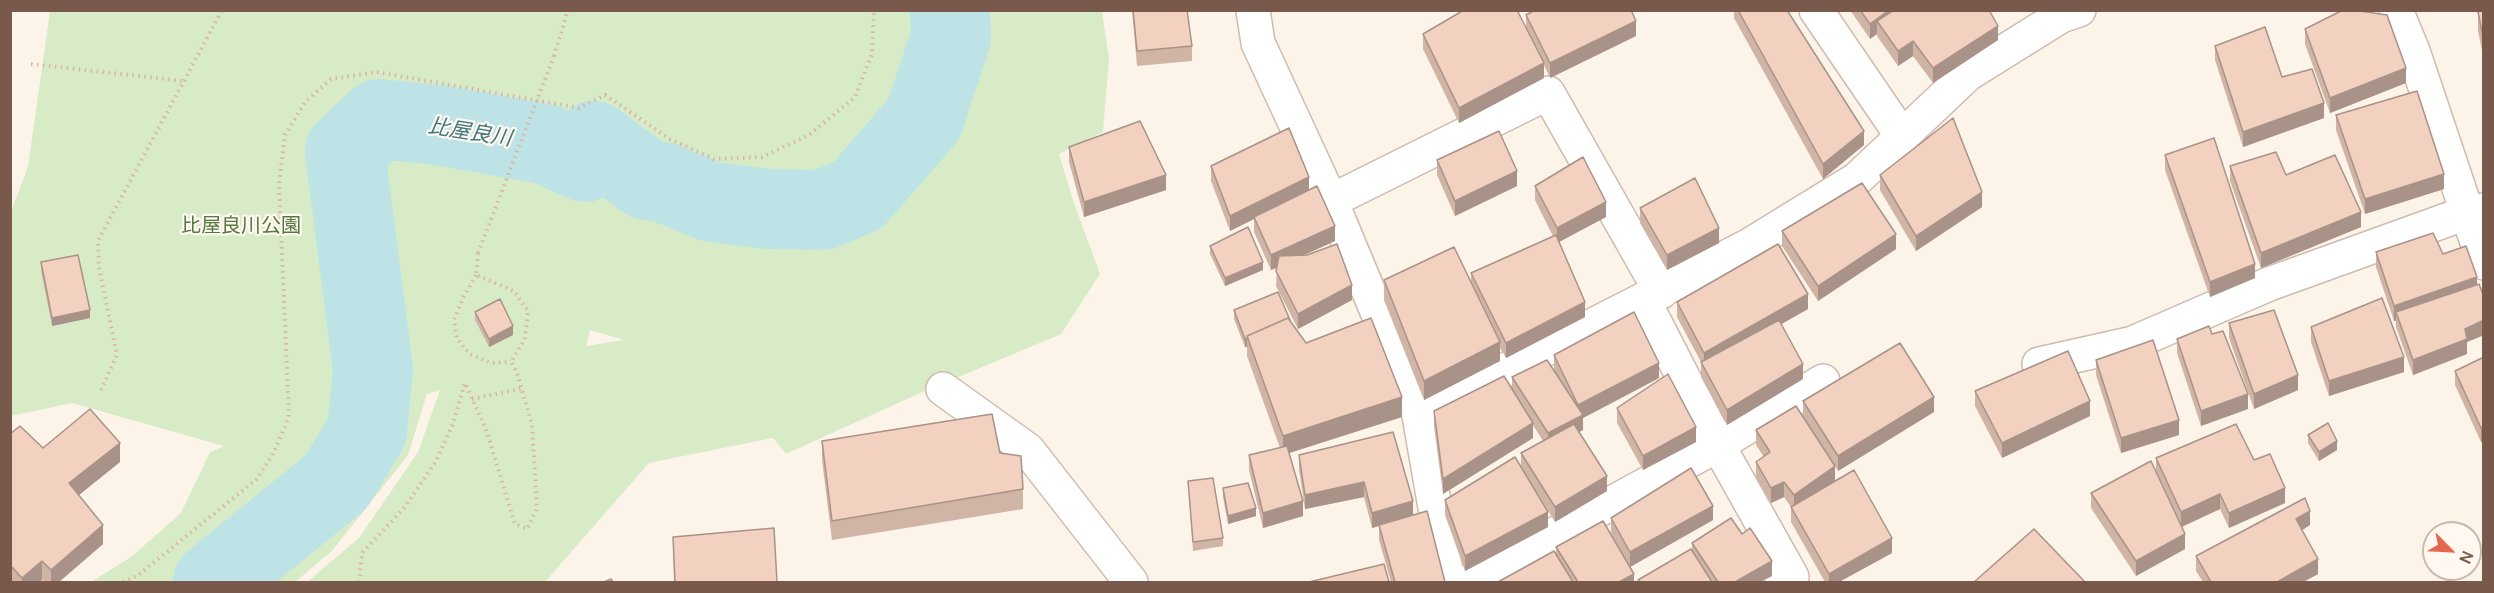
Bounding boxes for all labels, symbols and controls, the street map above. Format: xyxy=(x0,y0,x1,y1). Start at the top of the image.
water label: 比屋良川 xyxy=(427,114,513,152)
park label: 比屋良川公園 xyxy=(181,214,301,238)
north arrow xyxy=(2422,521,2482,581)
text: N xyxy=(2454,548,2479,567)

